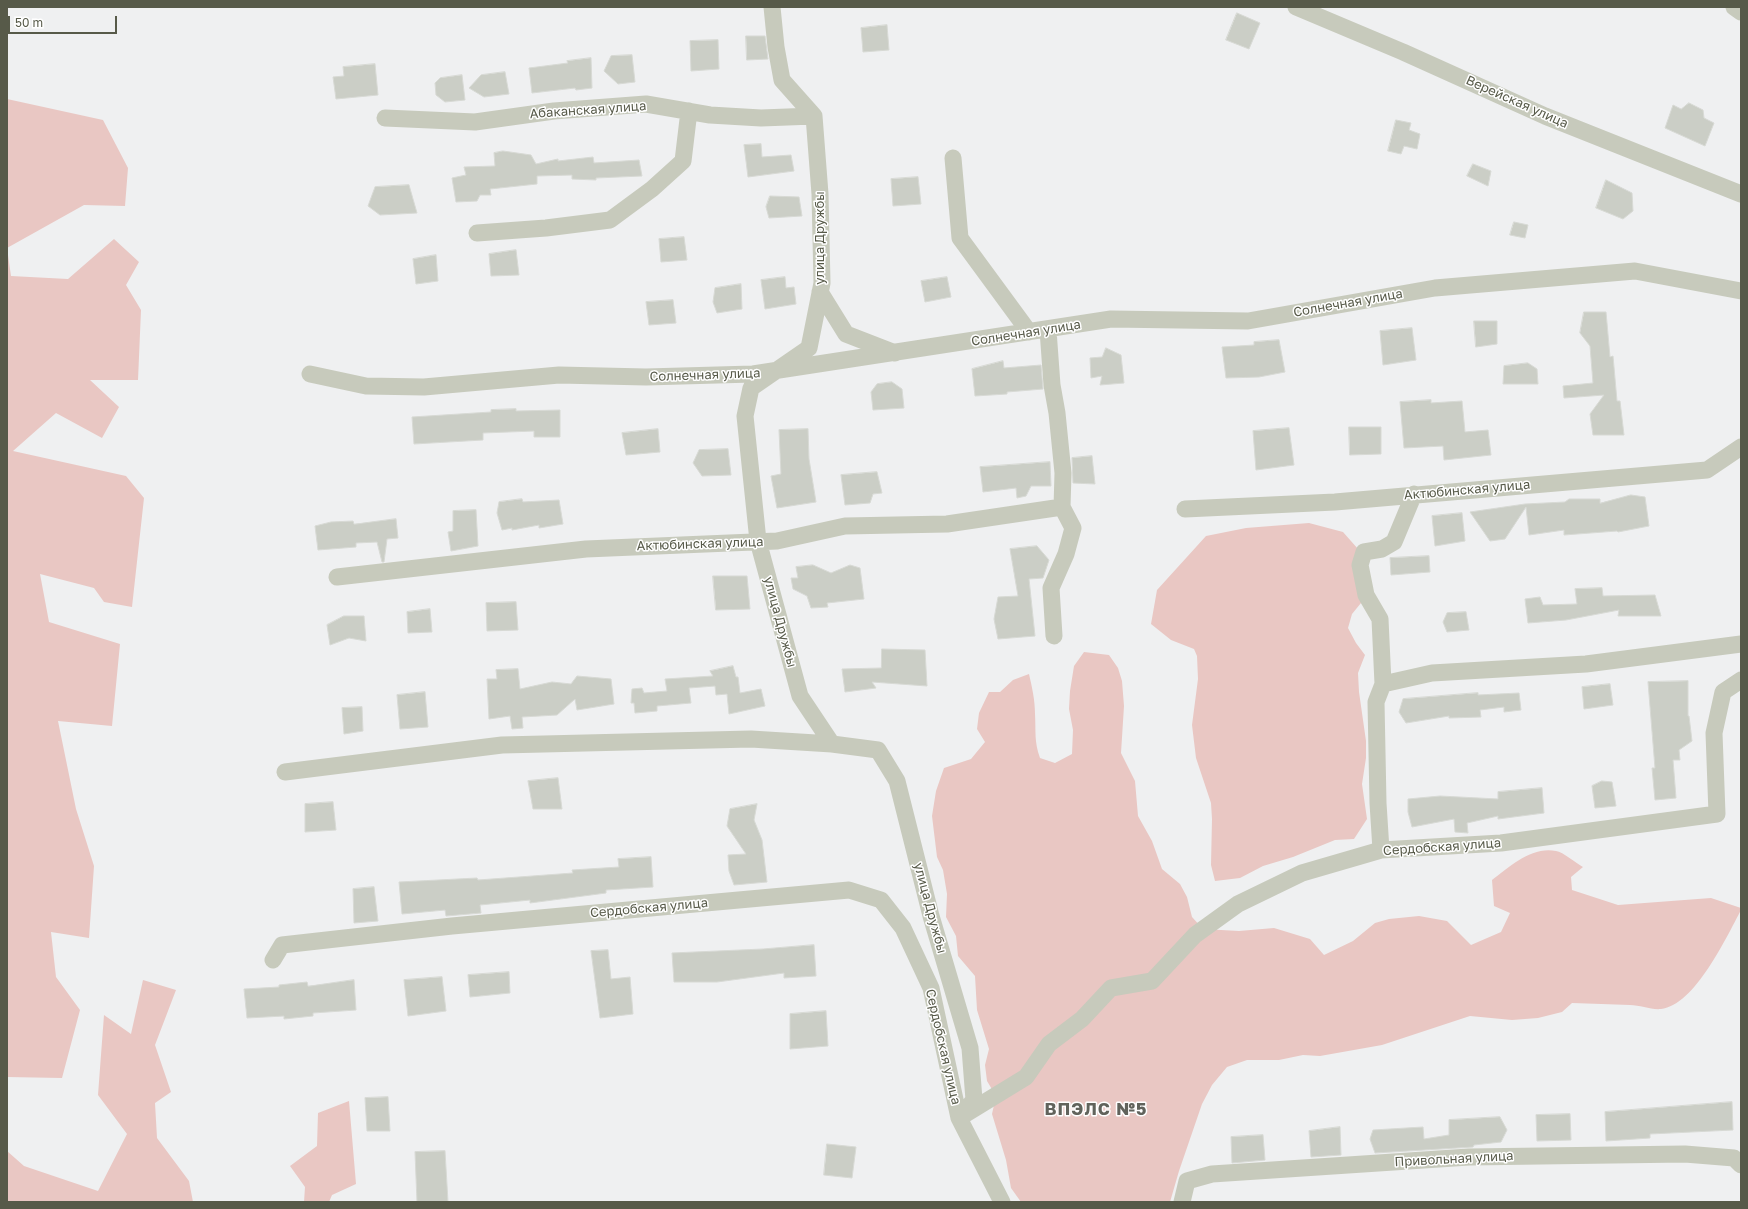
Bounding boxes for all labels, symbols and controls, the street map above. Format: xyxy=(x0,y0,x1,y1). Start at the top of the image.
scale bar xyxy=(10,8,119,34)
text: 50 m xyxy=(15,15,43,30)
street label: Верейская улица xyxy=(1463,72,1571,132)
street label: Абаканская улица xyxy=(529,98,647,122)
street label: улица Дружбы xyxy=(812,191,828,285)
street label: Солнечная улица xyxy=(1292,286,1404,320)
street label: Солнечная улица xyxy=(970,317,1082,349)
street label: Солнечная улица xyxy=(649,365,761,385)
street label: Актюбинская улица xyxy=(1403,477,1531,503)
street label: Актюбинская улица xyxy=(636,534,764,554)
street label: улица Дружбы xyxy=(760,575,800,669)
street label: Сердобская улица xyxy=(1383,835,1501,859)
street label: улица Дружбы xyxy=(910,861,950,955)
street label: Сердобская улица xyxy=(589,895,709,921)
street label: Сердобская улица xyxy=(922,988,964,1106)
district label: ВПЭЛС №5 xyxy=(1045,1100,1147,1120)
street label: Привольная улица xyxy=(1394,1148,1514,1170)

